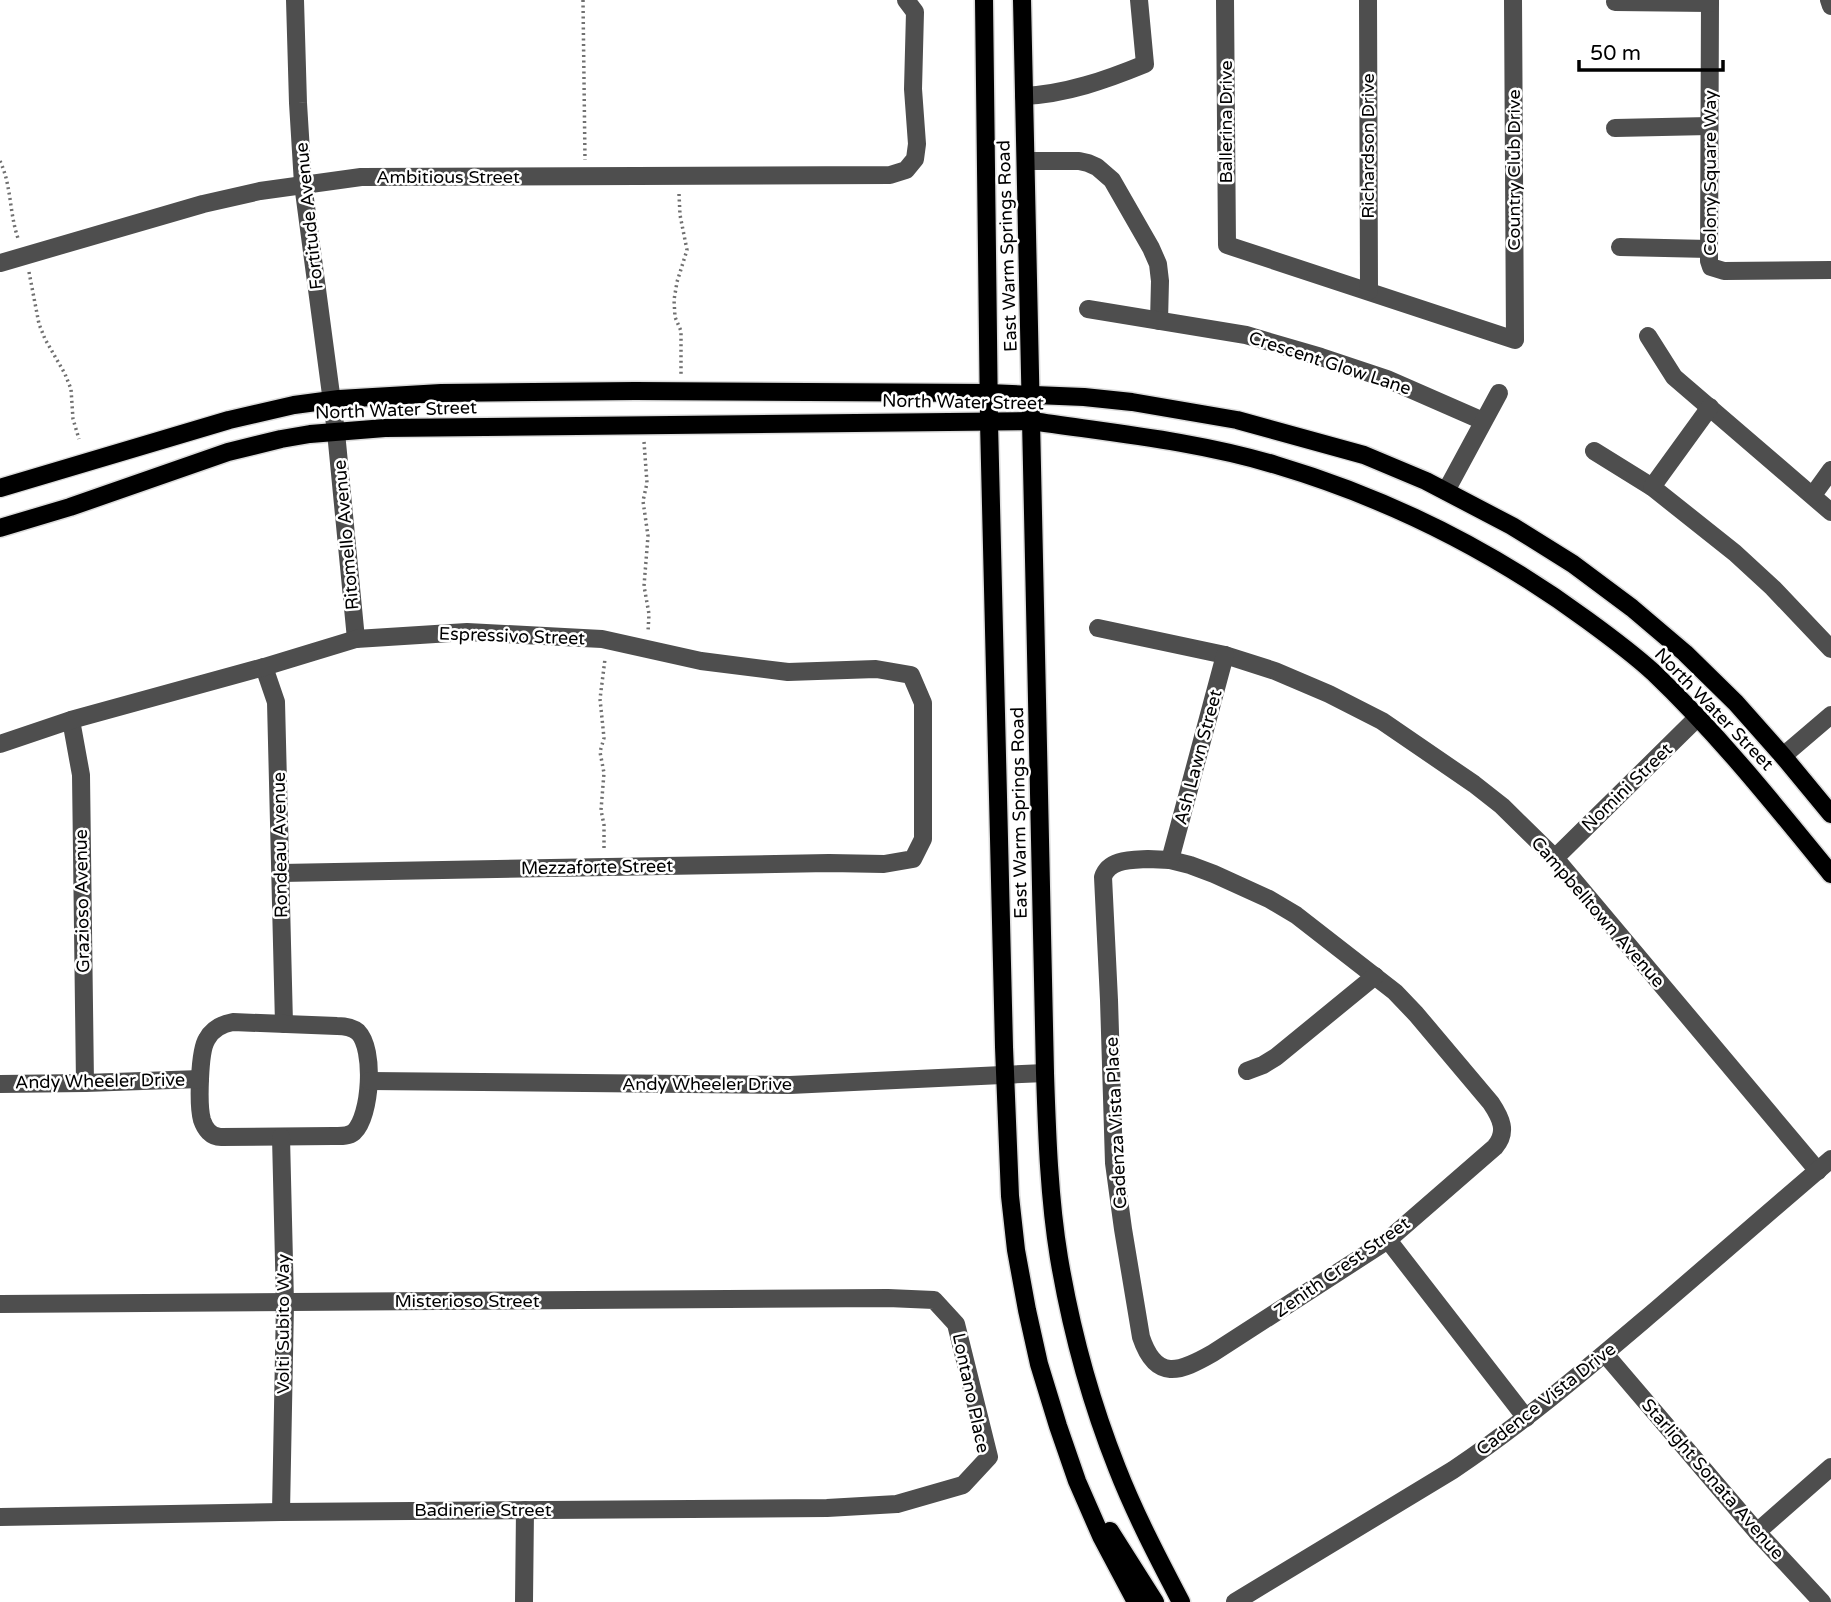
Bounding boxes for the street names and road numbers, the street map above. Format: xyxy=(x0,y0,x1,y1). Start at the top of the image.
street label: Ballerina Drive xyxy=(1215,60,1237,184)
street label: Richardson Drive xyxy=(1357,73,1379,219)
street label: Country Club Drive xyxy=(1503,89,1525,251)
street label: Colony Square Way xyxy=(1699,90,1721,256)
street label: East Warm Springs Road xyxy=(992,140,1022,352)
street label: Fortitude Avenue xyxy=(290,141,328,291)
street label: Ambitious Street xyxy=(376,166,520,188)
street label: Crescent Glow Lane xyxy=(1246,326,1414,400)
street label: North Water Street xyxy=(882,390,1044,414)
street label: North Water Street xyxy=(315,396,477,424)
street label: Ritomello Avenue xyxy=(328,459,364,611)
street label: Espressivo Street xyxy=(438,622,586,650)
street label: North Water Street xyxy=(1650,643,1778,775)
street label: Ash Lawn Street xyxy=(1169,687,1227,827)
street label: East Warm Springs Road xyxy=(1006,707,1032,919)
street label: Nomini Street xyxy=(1577,738,1677,836)
street label: Rondeau Avenue xyxy=(268,772,292,918)
street label: Grazioso Avenue xyxy=(70,829,94,973)
street label: Campbelltown Avenue xyxy=(1526,832,1670,992)
street label: Mezzaforte Street xyxy=(521,855,673,879)
street label: Cadenza Vista Place xyxy=(1101,1036,1131,1210)
street label: Andy Wheeler Drive xyxy=(15,1069,185,1093)
street label: Andy Wheeler Drive xyxy=(622,1073,792,1095)
street label: Zenith Crest Street xyxy=(1270,1212,1414,1322)
street label: Volti Subito Way xyxy=(272,1254,294,1394)
street label: Misterioso Street xyxy=(394,1290,540,1312)
street label: Lontano Place xyxy=(948,1331,994,1455)
street label: Cadence Vista Drive xyxy=(1472,1338,1620,1460)
street label: Starlight Sonata Avenue xyxy=(1637,1394,1789,1564)
street label: Badinerie Street xyxy=(414,1499,552,1521)

